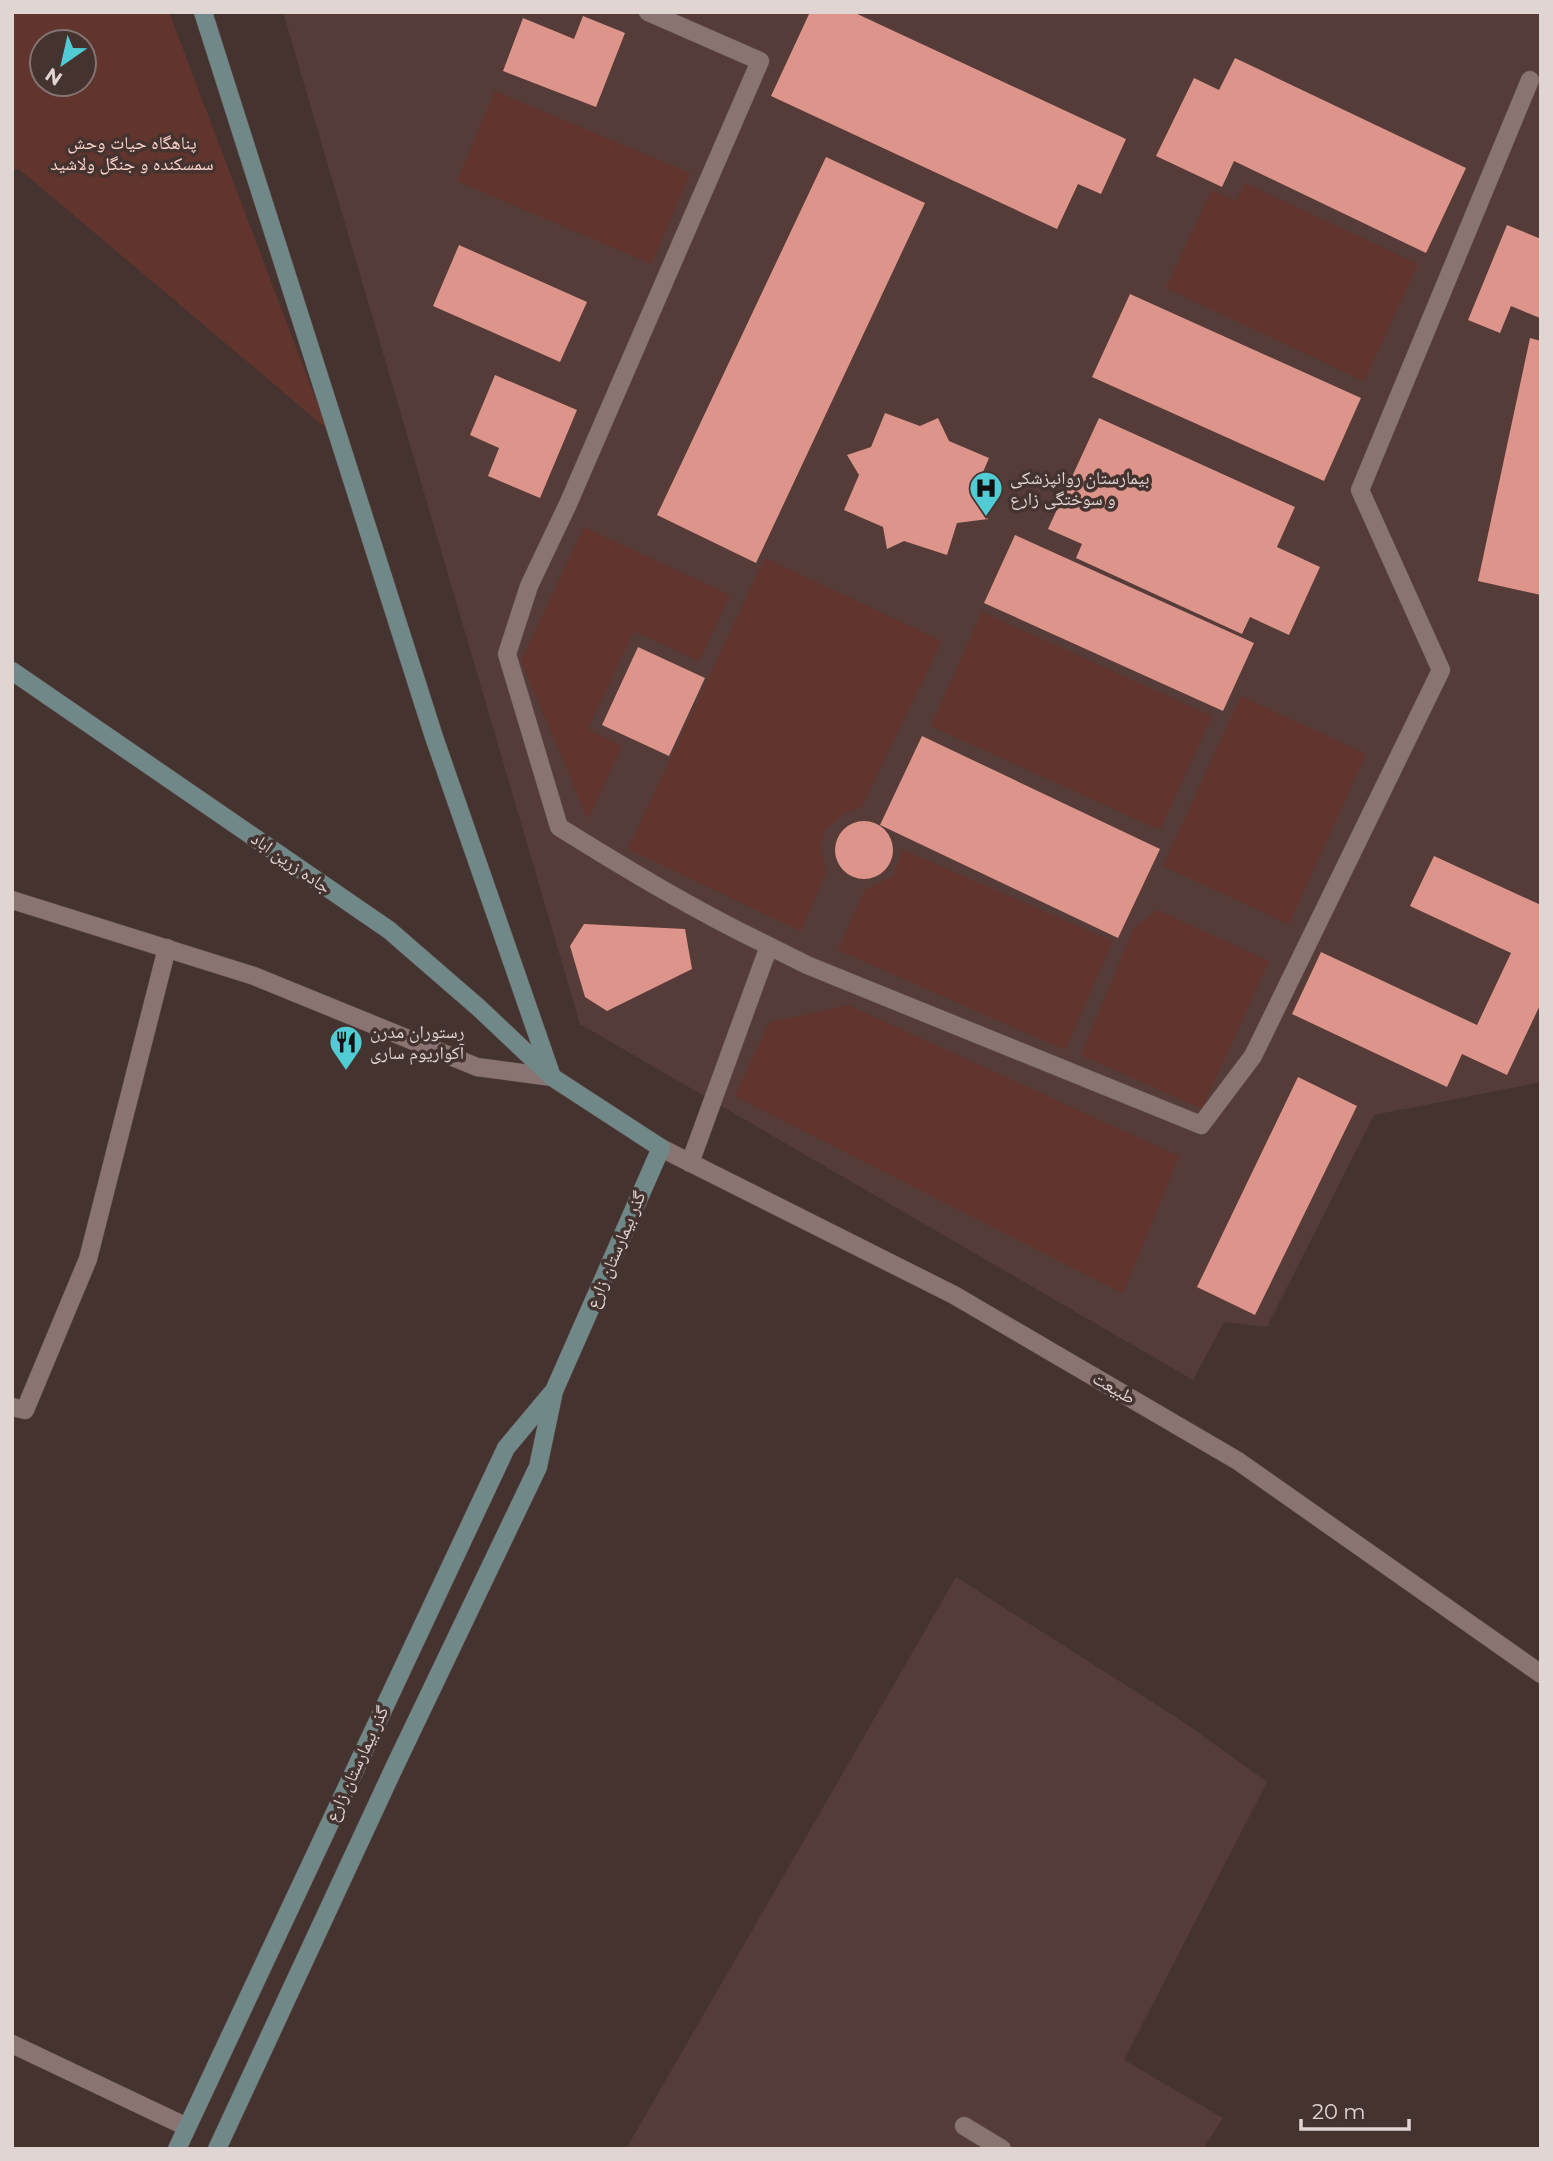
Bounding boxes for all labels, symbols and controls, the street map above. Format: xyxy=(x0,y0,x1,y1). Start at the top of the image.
north arrow xyxy=(28,28,98,98)
text: N xyxy=(41,63,67,91)
park label: پناهگاه حیات وحش سمسکنده و جنگل ولاشید xyxy=(50,132,214,175)
place label: بیمارستان روانپزشکی و سوختگی زارع xyxy=(1010,467,1149,510)
hospital icon: بیمارستان روانپزشکی و سوختگی زارع xyxy=(967,469,1005,518)
street label: جاده زرین اباد xyxy=(247,828,335,898)
place label: رستوران مدرن آکواریوم ساری xyxy=(370,1021,464,1065)
restaurant icon: رستوران مدرن آکواریوم ساری xyxy=(327,1023,365,1072)
street label: گذر بیمارستان زارع xyxy=(581,1188,651,1312)
street label: طبیعت xyxy=(1089,1367,1139,1409)
street label: گذر بیمارستان زارع xyxy=(321,1702,394,1825)
scale bar xyxy=(1301,2088,1410,2132)
text: 20 m xyxy=(1312,2099,1366,2124)

